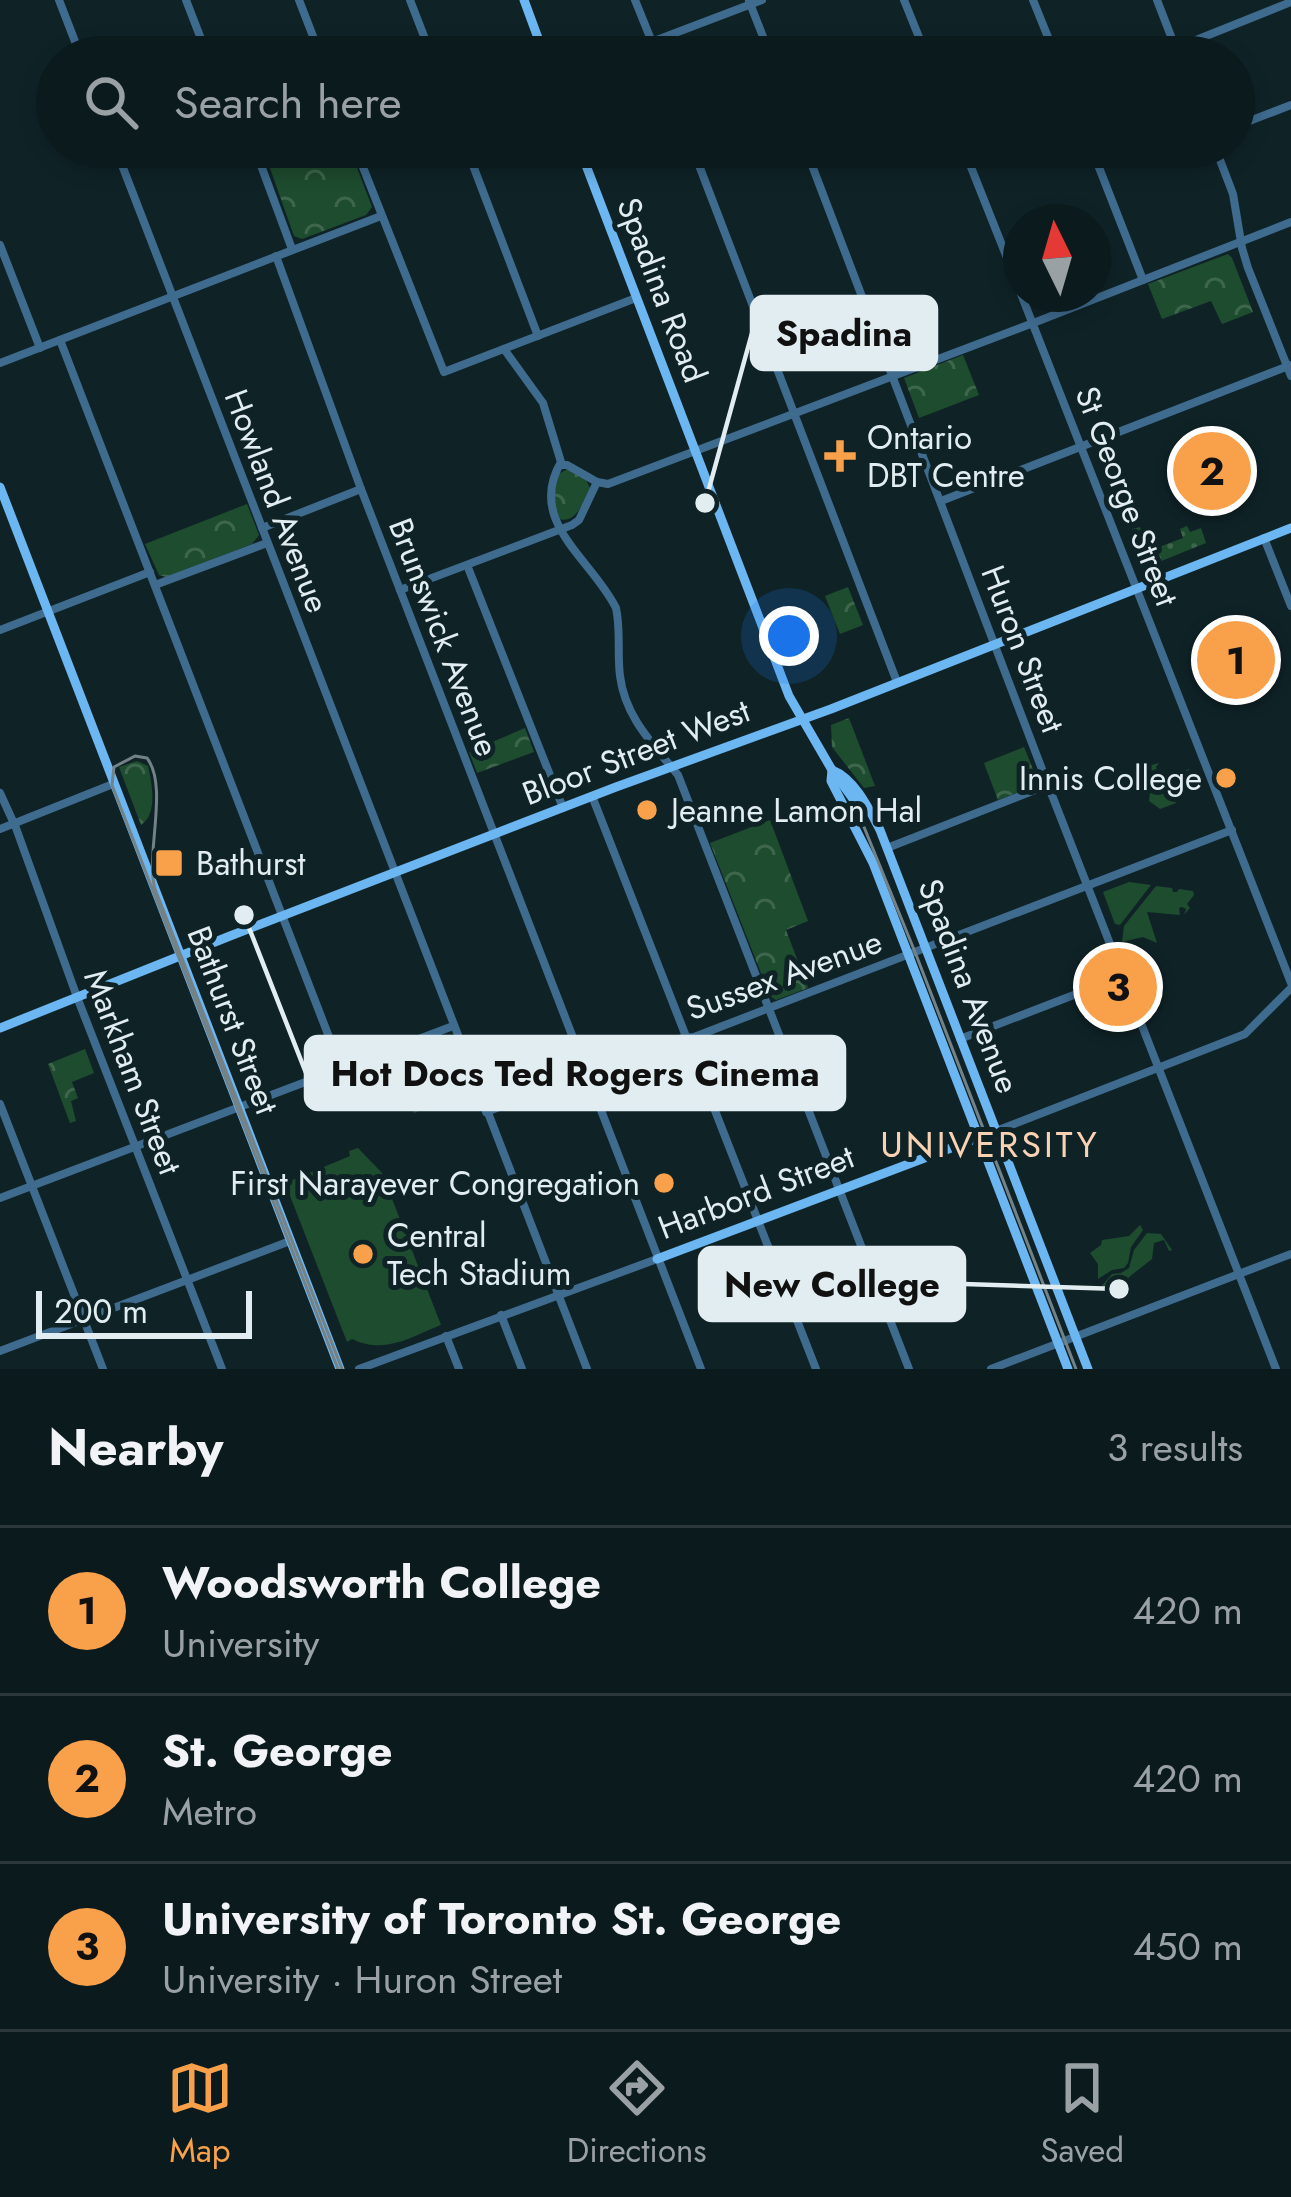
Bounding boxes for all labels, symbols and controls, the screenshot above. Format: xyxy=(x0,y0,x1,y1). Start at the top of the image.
search box xyxy=(36,36,1255,168)
icon: search xyxy=(78,69,144,135)
text: Search here xyxy=(174,70,402,135)
street label: Spadina Road xyxy=(605,191,719,389)
north arrow xyxy=(1003,204,1111,312)
callout: Spadina xyxy=(752,297,936,369)
text: Spadina xyxy=(776,307,912,359)
street label: St George Street xyxy=(1064,379,1190,613)
street label: Howland Avenue xyxy=(213,382,341,620)
place label: Ontario DBT Centre xyxy=(867,414,1025,499)
pin: 2 xyxy=(1173,426,1251,516)
marker: Ontario DBT Centre xyxy=(824,440,856,472)
street label: Brunswick Avenue xyxy=(377,511,511,763)
street label: Huron Street xyxy=(970,559,1076,740)
your location xyxy=(759,606,819,666)
pin: 1 xyxy=(1197,615,1275,705)
street label: Bloor Street West xyxy=(515,687,757,817)
place label: Innis College xyxy=(1019,755,1202,802)
marker: Innis College xyxy=(1213,765,1239,791)
place label: Jeanne Lamon Hal xyxy=(667,787,922,834)
marker: Jeanne Lamon Hal xyxy=(634,797,660,823)
place label: Bathurst xyxy=(196,840,305,887)
marker: Bathurst xyxy=(153,847,185,879)
street label: Spadina Avenue xyxy=(907,872,1031,1100)
street label: Sussex Avenue xyxy=(680,918,888,1032)
street label: Bathurst Street xyxy=(176,919,290,1121)
pin: 3 xyxy=(1079,942,1157,1032)
street label: Markham Street xyxy=(72,963,194,1181)
callout: Hot Docs Ted Rogers Cinema xyxy=(306,1037,844,1109)
text: Hot Docs Ted Rogers Cinema xyxy=(330,1047,820,1099)
district label: UNIVERSITY xyxy=(880,1118,1100,1170)
street label: Harbord Street xyxy=(651,1133,861,1251)
place label: First Narayever Congregation xyxy=(230,1160,640,1207)
marker: First Narayever Congregation xyxy=(651,1170,677,1196)
place label: Central Tech Stadium xyxy=(387,1212,571,1297)
marker: Central Tech Stadium xyxy=(350,1241,376,1267)
callout: New College xyxy=(700,1248,964,1320)
text: New College xyxy=(724,1258,940,1310)
scale bar xyxy=(36,1285,252,1338)
text: 200 m xyxy=(54,1288,148,1335)
text: Nearby xyxy=(48,1410,223,1484)
text: 3 results xyxy=(1107,1419,1243,1476)
text: Woodsworth College xyxy=(162,1550,601,1615)
text: 1 xyxy=(77,1582,97,1639)
text: 420 m xyxy=(1133,1582,1243,1639)
text: University xyxy=(162,1615,319,1672)
text: St. George xyxy=(162,1718,392,1783)
text: 2 xyxy=(74,1750,100,1807)
text: 420 m xyxy=(1133,1750,1243,1807)
text: Metro xyxy=(162,1783,257,1840)
text: University of Toronto St. George xyxy=(162,1886,841,1951)
text: 3 xyxy=(75,1918,99,1975)
text: 450 m xyxy=(1133,1918,1243,1975)
text: University · Huron Street xyxy=(162,1951,562,2008)
tab: Map xyxy=(167,2055,233,2174)
tab: Directions xyxy=(567,2055,707,2174)
tab: Saved xyxy=(1040,2055,1124,2174)

